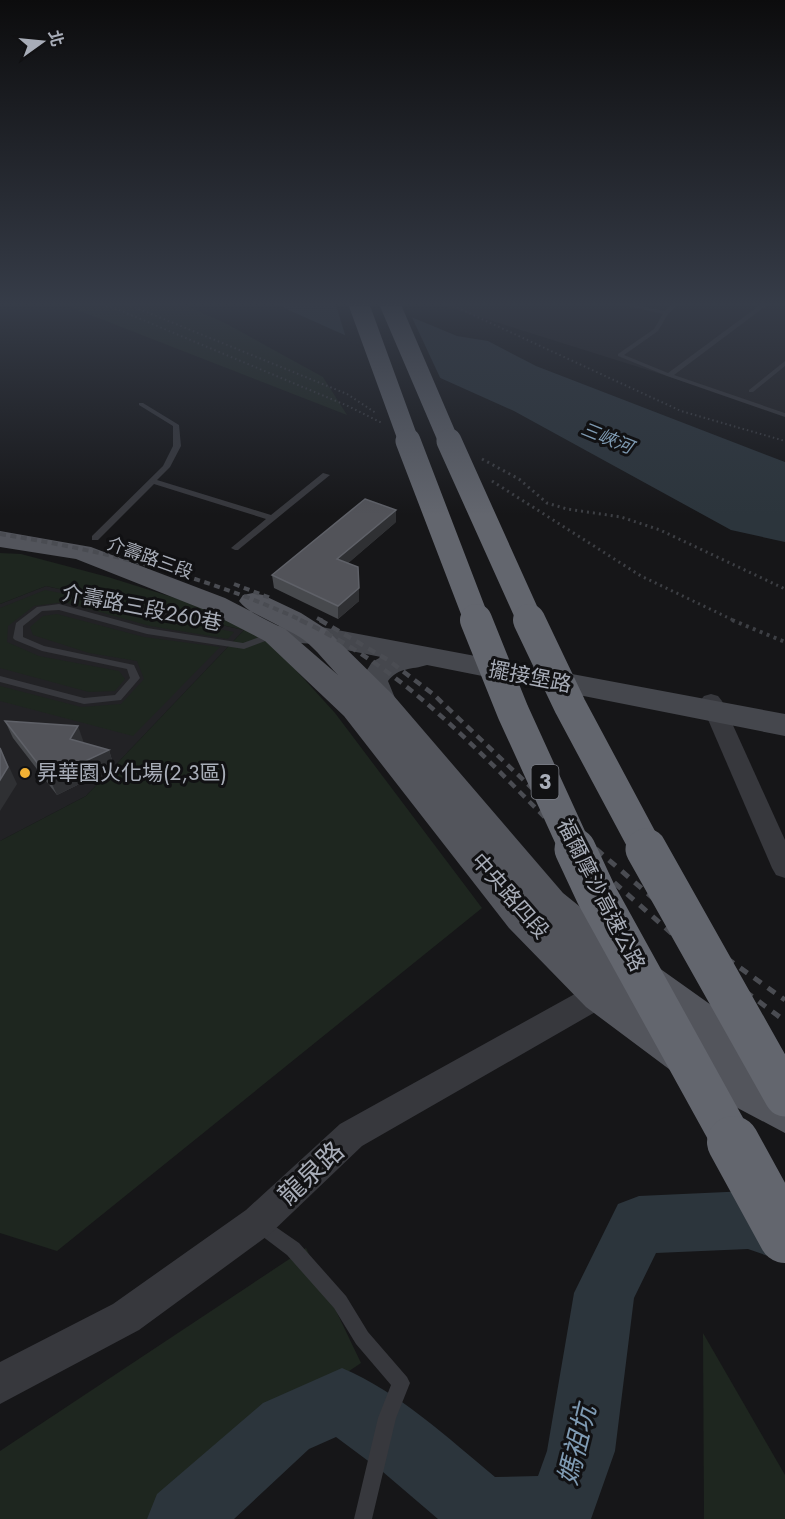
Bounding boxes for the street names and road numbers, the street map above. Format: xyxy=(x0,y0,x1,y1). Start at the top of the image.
street label: 介壽路三段 xyxy=(103,530,197,586)
street label: 介壽路三段260巷 xyxy=(59,578,225,638)
street label: 擺接堡路 xyxy=(486,654,574,700)
road number: 3 xyxy=(532,765,558,799)
street label: 福爾摩沙高速公路 xyxy=(549,813,653,977)
street label: 中央路四段 xyxy=(464,847,556,945)
street label: 龍泉路 xyxy=(270,1133,352,1213)

